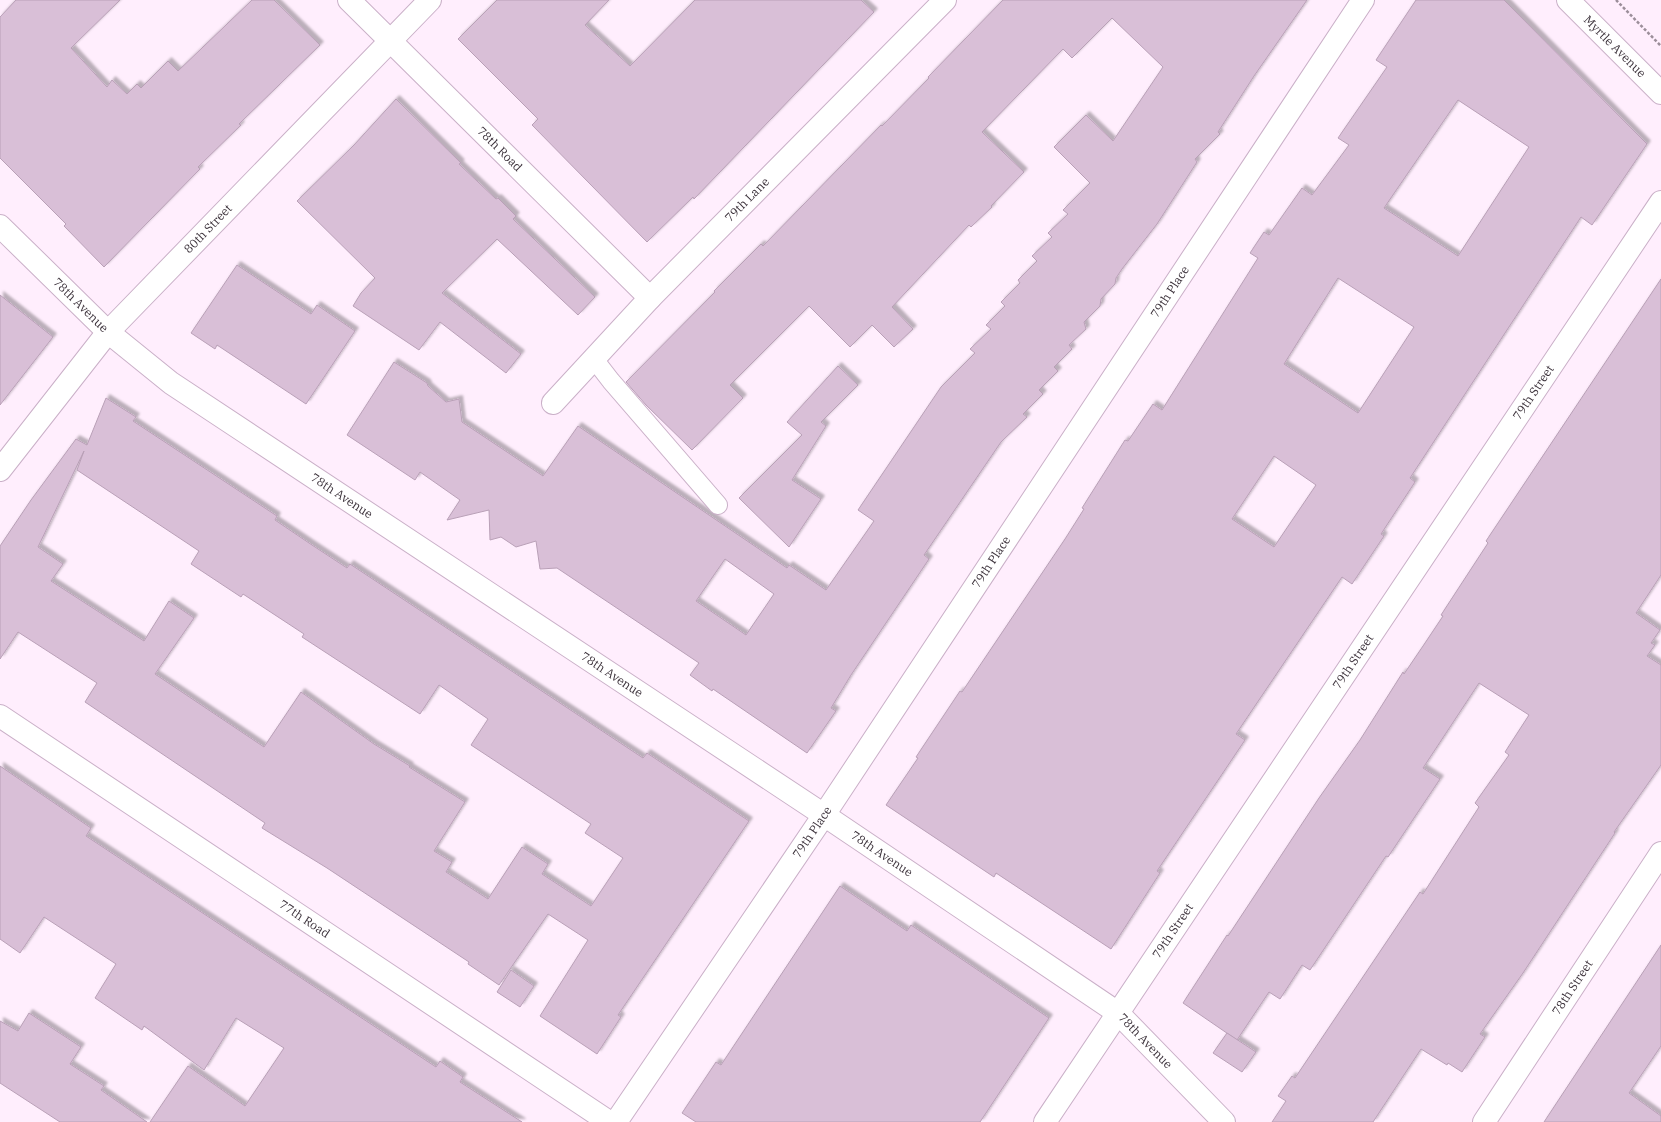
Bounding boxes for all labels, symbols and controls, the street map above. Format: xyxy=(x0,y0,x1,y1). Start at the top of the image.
street label: Myrtle Avenue xyxy=(1581,12,1649,80)
street label: 78th Road xyxy=(474,123,526,174)
street label: 79th Lane xyxy=(721,174,772,225)
street label: 80th Street xyxy=(181,201,235,256)
street label: 79th Place xyxy=(1147,263,1192,320)
street label: 78th Avenue xyxy=(50,275,112,335)
street label: 79th Street xyxy=(1509,362,1557,422)
street label: 78th Avenue xyxy=(308,470,376,521)
street label: 79th Place xyxy=(968,533,1013,591)
street label: 79th Street xyxy=(1329,631,1376,692)
street label: 78th Avenue xyxy=(578,648,646,700)
street label: 79th Place xyxy=(789,803,835,861)
street label: 78th Avenue xyxy=(848,827,916,880)
street label: 77th Road xyxy=(277,896,333,941)
street label: 79th Street xyxy=(1149,900,1196,961)
street label: 78th Street xyxy=(1549,957,1596,1018)
street label: 78th Avenue xyxy=(1115,1010,1176,1071)

